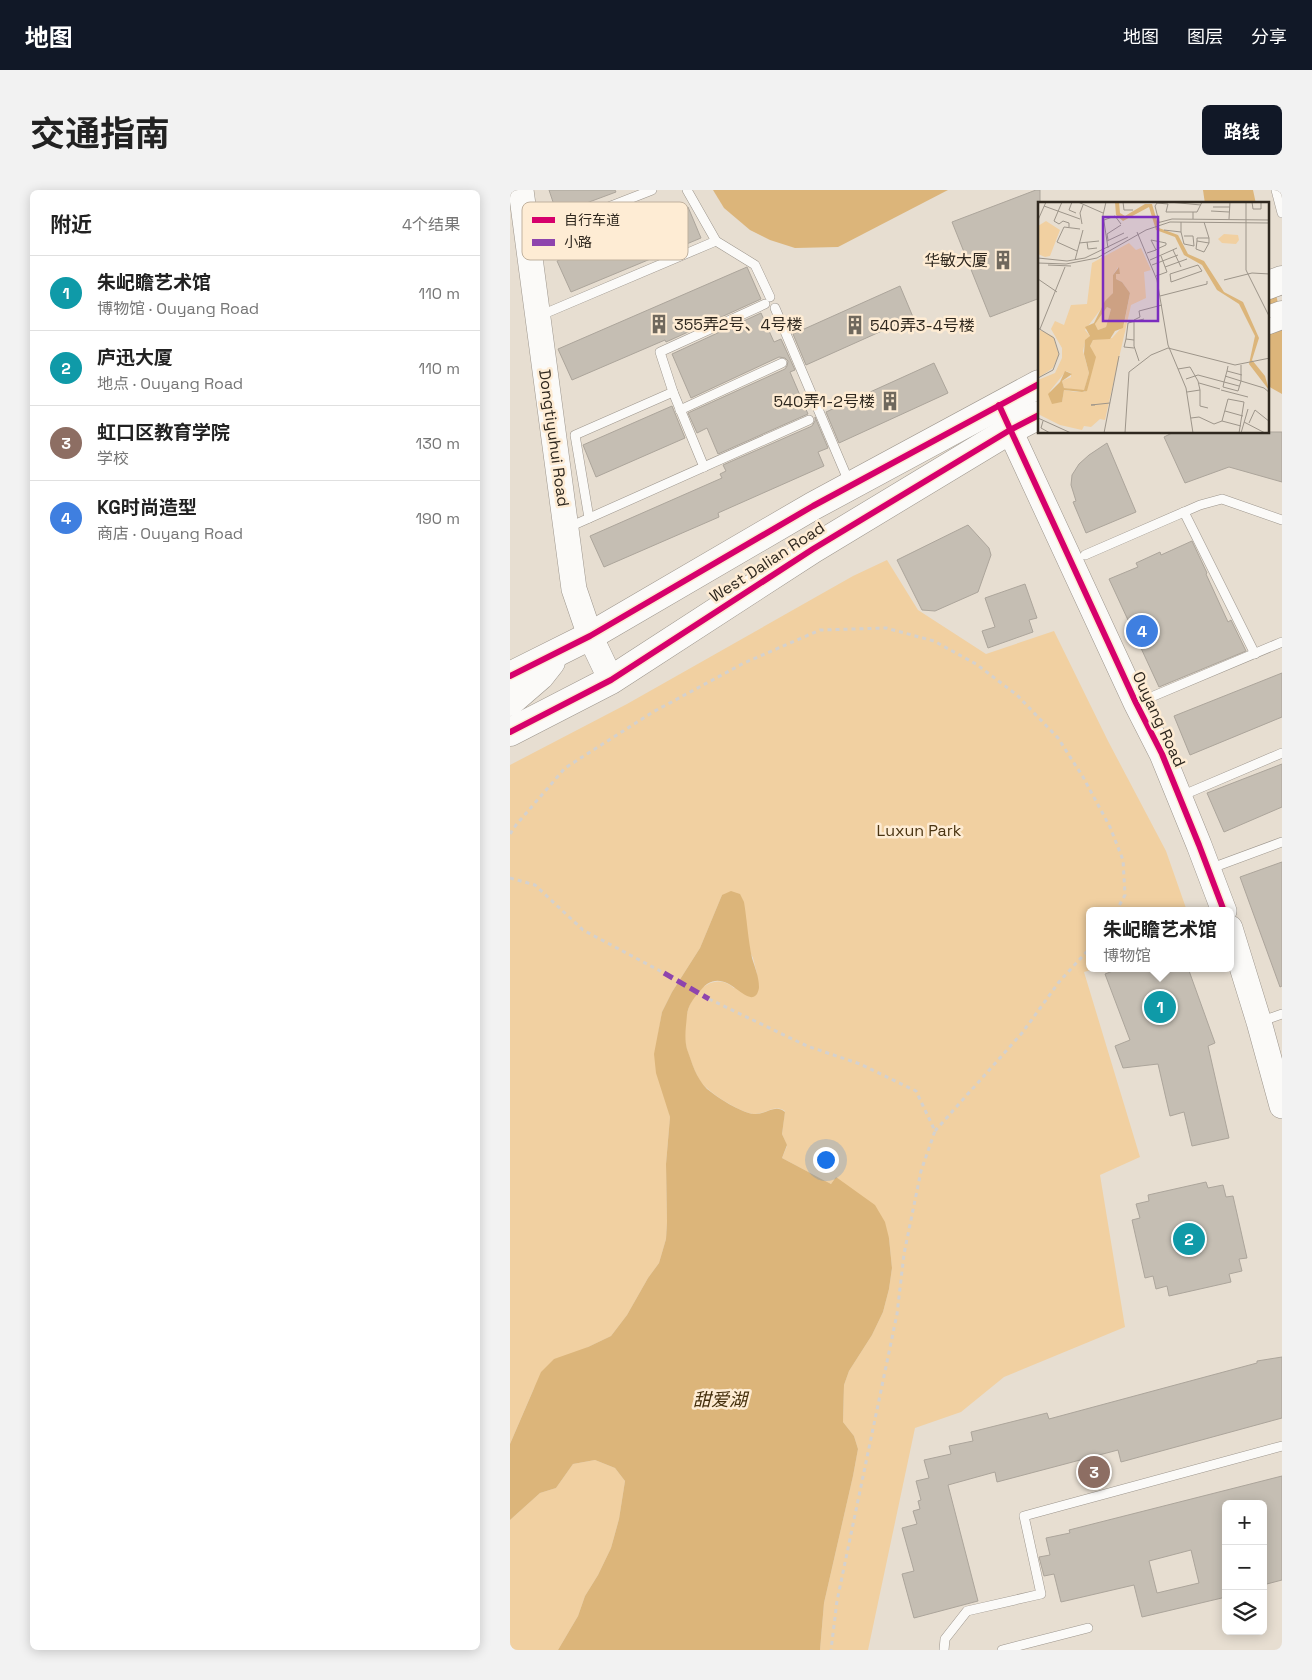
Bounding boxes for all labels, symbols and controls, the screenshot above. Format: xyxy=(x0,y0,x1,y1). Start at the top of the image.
text: 地图 xyxy=(25,22,73,53)
text: 地图 xyxy=(1123,25,1159,48)
text: 图层 xyxy=(1187,25,1223,48)
text: 分享 xyxy=(1251,25,1287,48)
button: 路线 xyxy=(1202,105,1282,155)
text: 交通指南 xyxy=(30,112,170,156)
legend xyxy=(522,202,688,260)
inset map xyxy=(1038,202,1269,434)
text: 附近 xyxy=(50,211,92,238)
text: 自行车道 xyxy=(564,211,620,229)
text: 4个结果 xyxy=(402,214,460,235)
text: 小路 xyxy=(564,233,592,251)
building icon: 华敏大厦 xyxy=(992,249,1014,271)
place label: 华敏大厦 xyxy=(924,250,988,271)
text: 朱屺瞻艺术馆 xyxy=(97,270,211,295)
text: 1 xyxy=(62,283,70,304)
text: 110 m xyxy=(418,283,460,304)
text: 博物馆 · Ouyang Road xyxy=(97,298,259,319)
building icon: 355弄2号、4号楼 xyxy=(648,313,670,335)
place label: 355弄2号、4号楼 xyxy=(674,314,802,335)
building icon: 540弄3-4号楼 xyxy=(844,314,866,336)
place label: 540弄3-4号楼 xyxy=(870,315,975,336)
text: 庐迅大厦 xyxy=(97,345,173,370)
text: 2 xyxy=(61,358,71,379)
text: 110 m xyxy=(418,358,460,379)
street label: Dongtiyuhui Road xyxy=(534,368,574,508)
text: 地点 · Ouyang Road xyxy=(97,373,243,394)
building icon: 540弄1-2号楼 xyxy=(879,390,901,412)
place label: 540弄1-2号楼 xyxy=(774,391,875,412)
text: 虹口区教育学院 xyxy=(97,420,230,445)
text: 3 xyxy=(61,433,71,454)
text: 130 m xyxy=(416,433,460,454)
text: 学校 xyxy=(97,448,129,469)
text: KG时尚造型 xyxy=(97,495,197,520)
text: 4 xyxy=(61,508,71,529)
text: 190 m xyxy=(415,508,460,529)
street label: West Dalian Road xyxy=(706,517,828,607)
text: 商店 · Ouyang Road xyxy=(97,523,243,544)
pin: 4 xyxy=(1126,612,1158,650)
street label: Ouyang Road xyxy=(1128,668,1190,770)
park label: Luxun Park xyxy=(877,820,962,841)
popup xyxy=(1086,907,1234,972)
text: 朱屺瞻艺术馆 xyxy=(1103,917,1217,942)
text: 博物馆 xyxy=(1103,945,1151,966)
pin: 1 xyxy=(1144,988,1176,1026)
your location xyxy=(813,1147,839,1173)
pin: 2 xyxy=(1173,1220,1205,1258)
water label: 甜爱湖 xyxy=(693,1388,750,1411)
pin: 3 xyxy=(1078,1453,1110,1491)
map controls xyxy=(1222,1500,1267,1635)
button: + xyxy=(1222,1500,1267,1545)
button: − xyxy=(1222,1545,1267,1590)
button: layers xyxy=(1222,1590,1267,1635)

